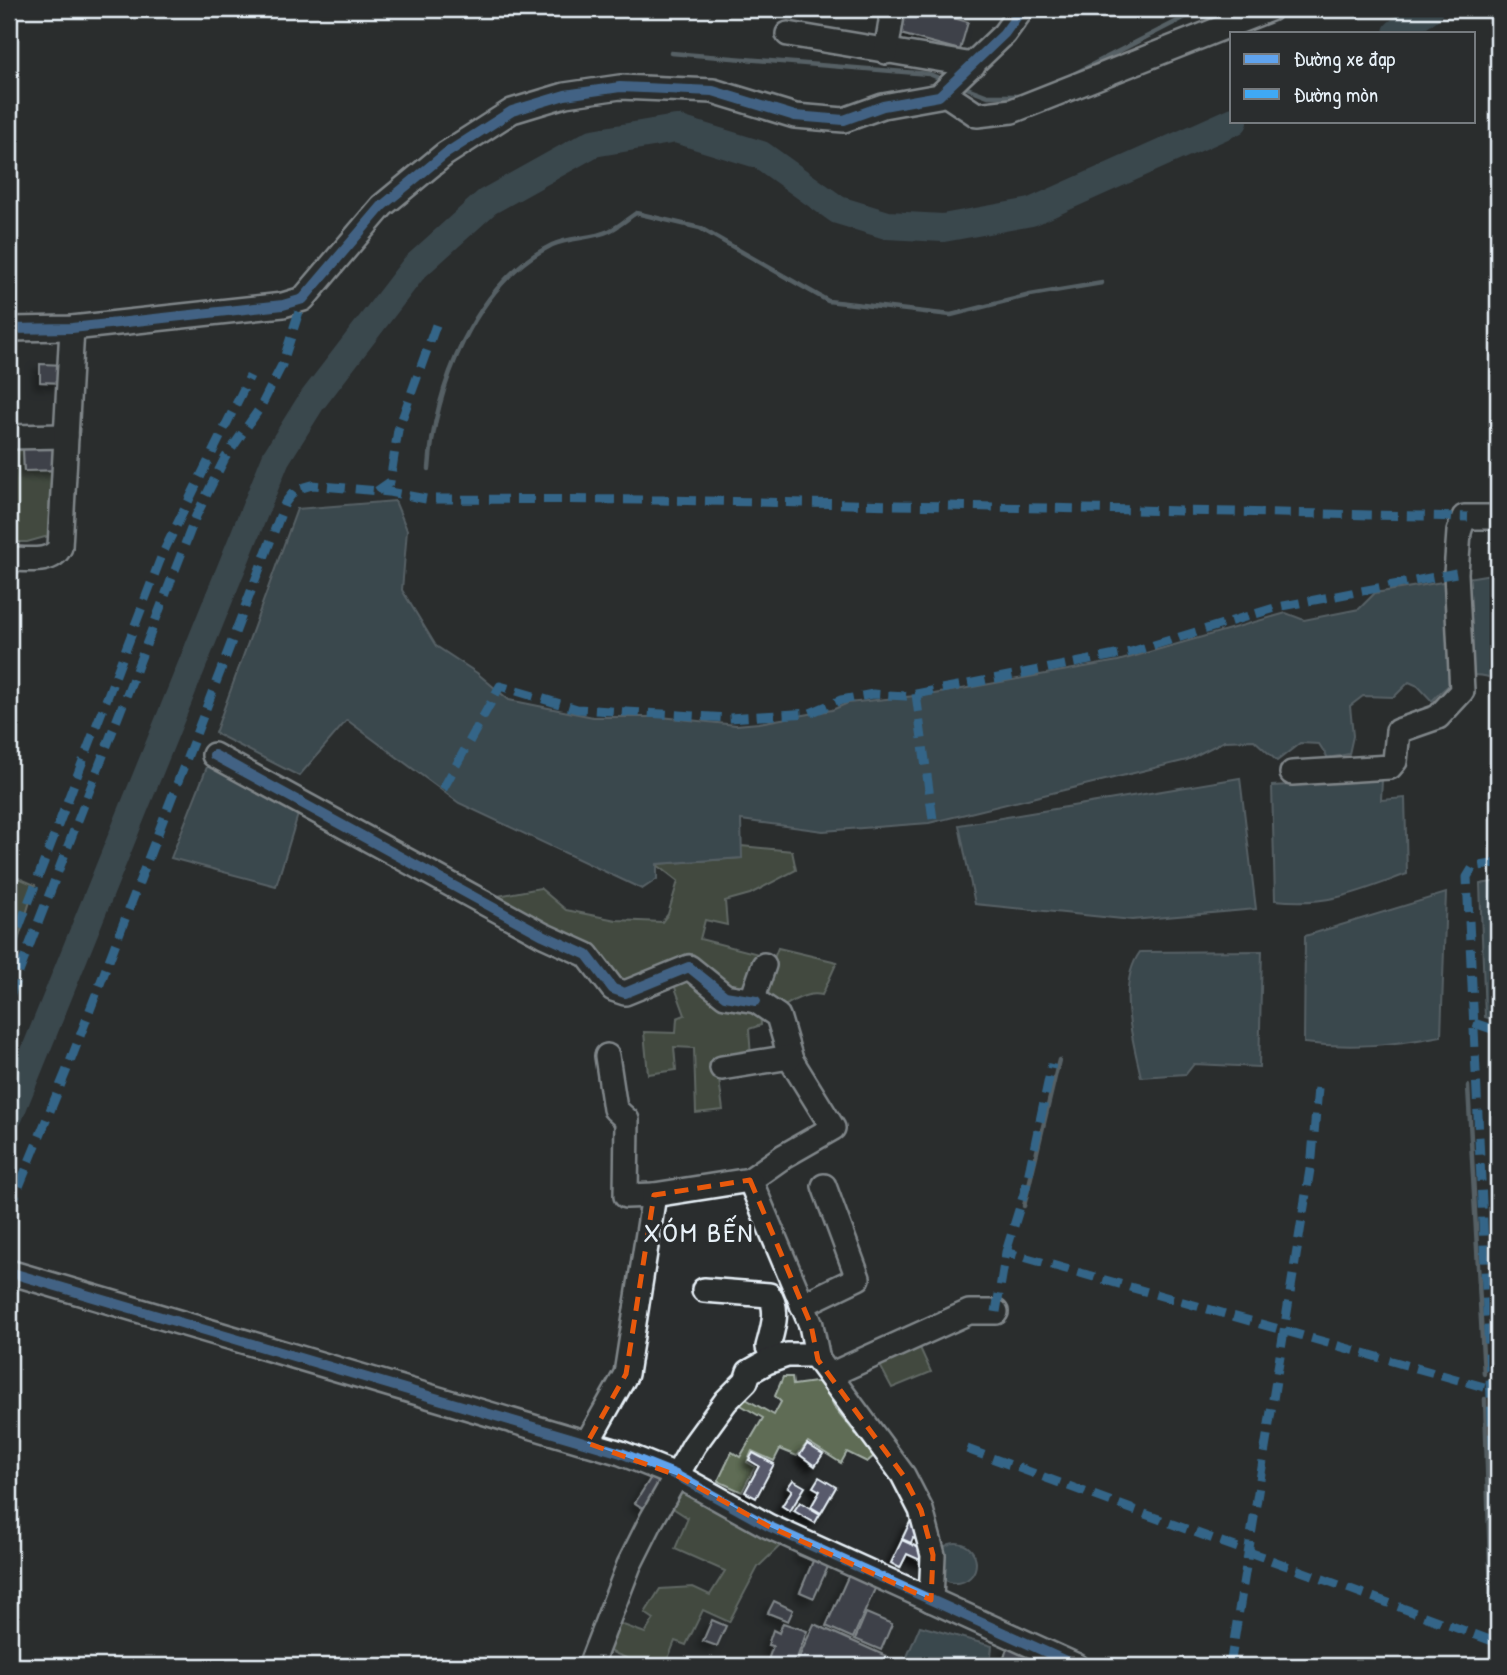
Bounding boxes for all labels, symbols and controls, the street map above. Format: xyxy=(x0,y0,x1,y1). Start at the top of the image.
legend xyxy=(1230,32,1476,122)
text: Đường xe đạp xyxy=(1294,44,1395,73)
text: Đường mòn xyxy=(1294,80,1378,109)
district label: XÓM BẾN xyxy=(644,1213,754,1251)

